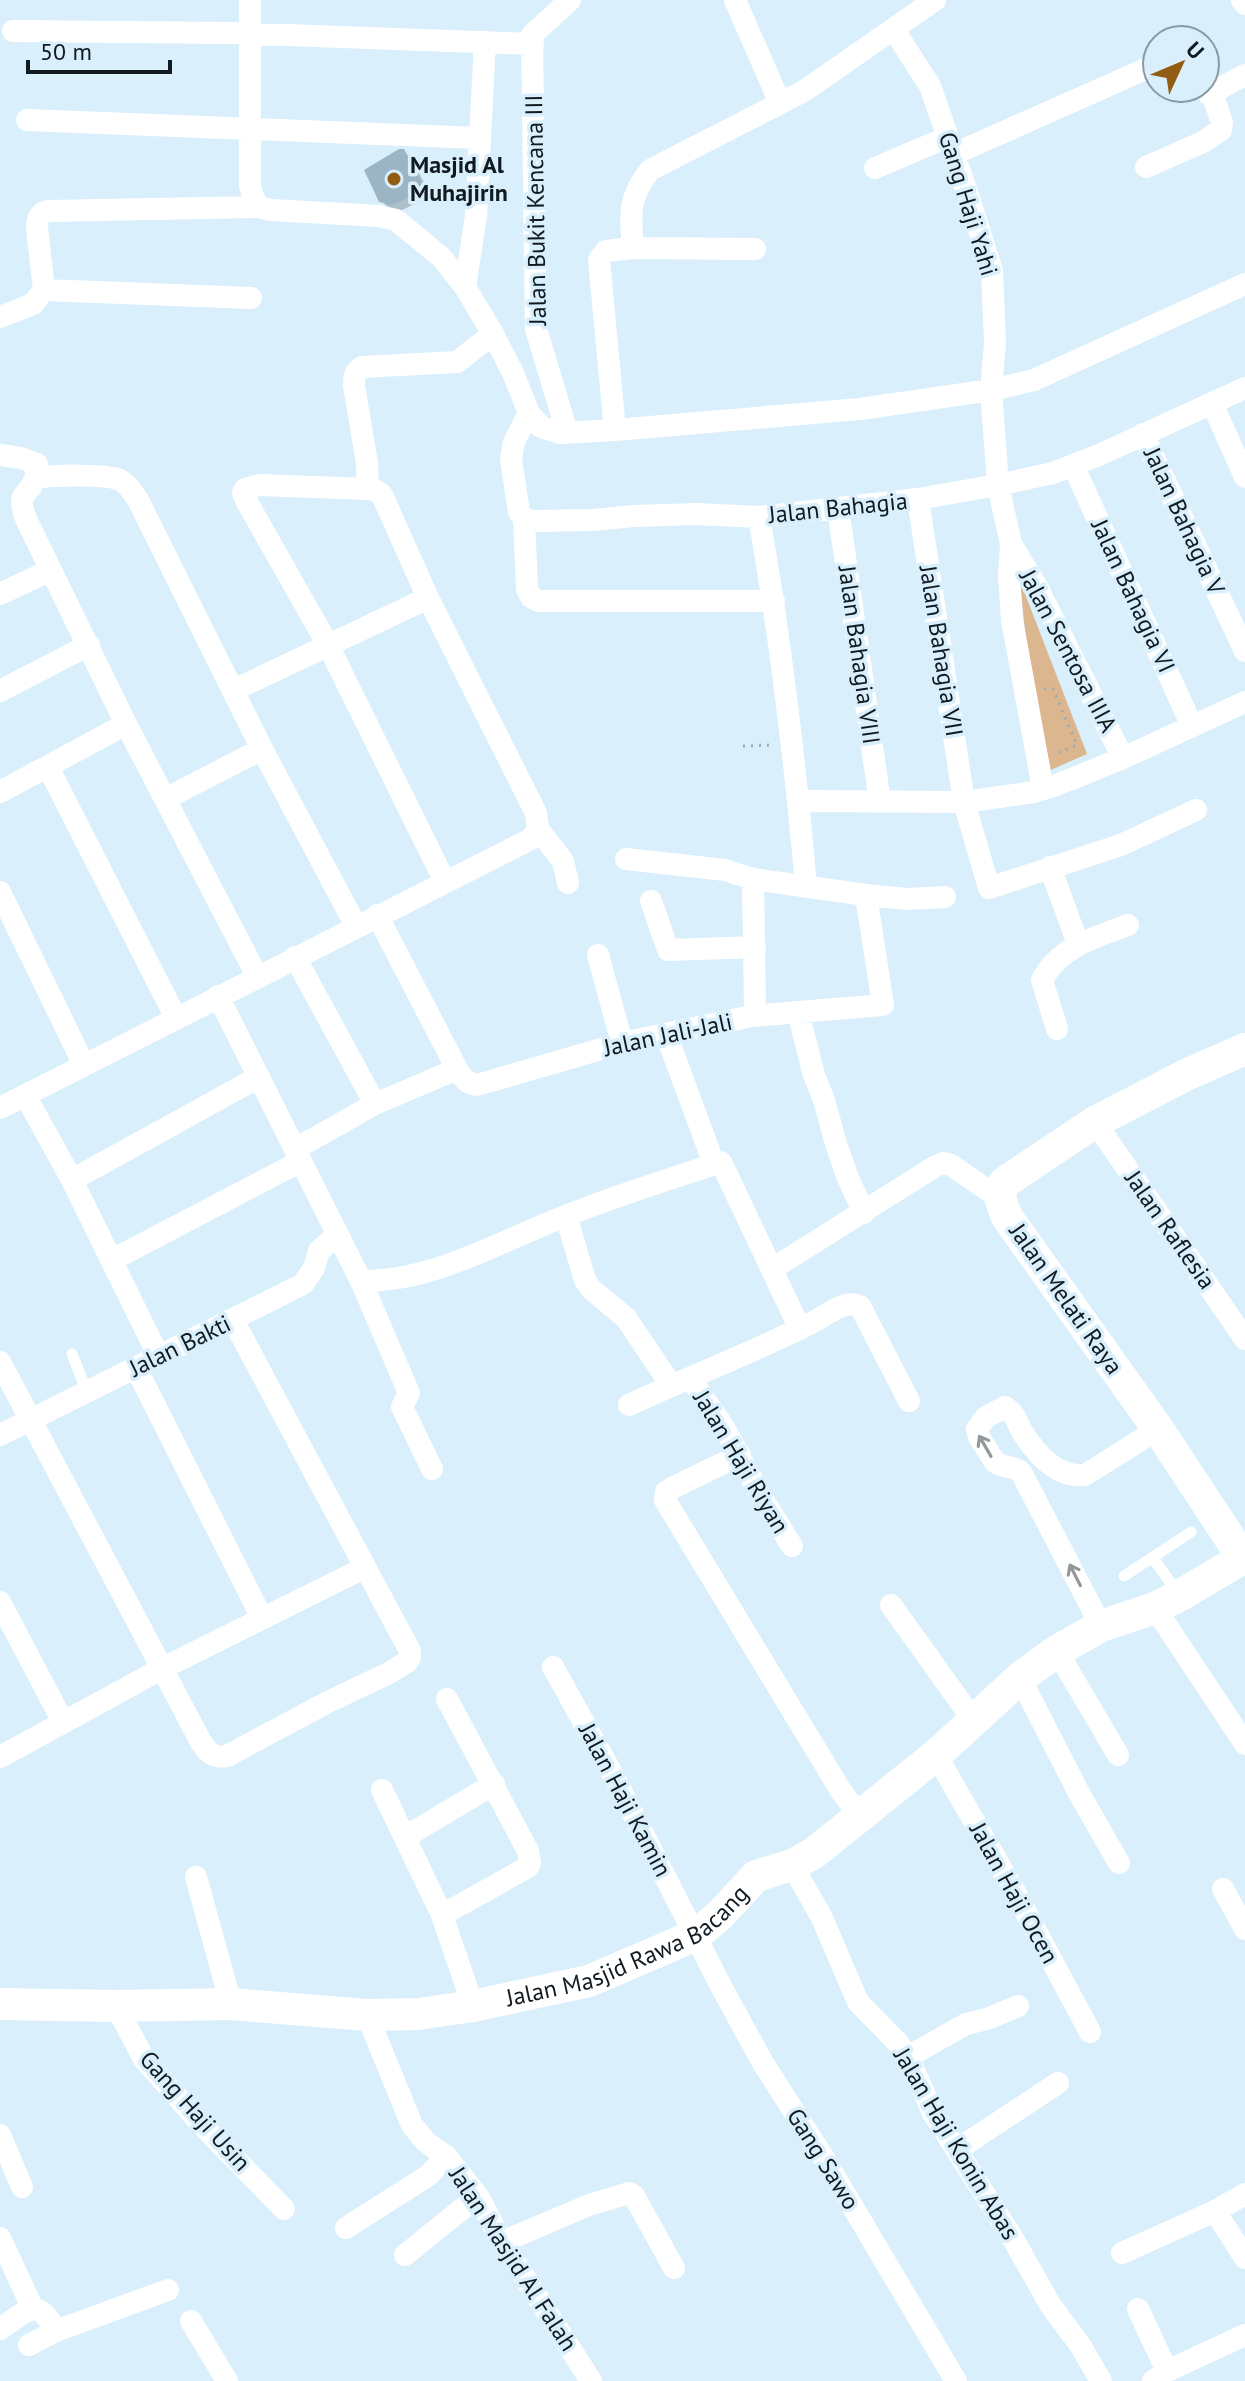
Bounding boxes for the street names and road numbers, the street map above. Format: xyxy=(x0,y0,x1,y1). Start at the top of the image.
street label: Jalan Bukit Kencana III xyxy=(518,94,553,327)
street label: Gang Haji Yahi xyxy=(932,128,1005,279)
street label: Jalan Bahagia V xyxy=(1136,441,1232,600)
street label: Jalan Bahagia xyxy=(766,485,909,530)
street label: Jalan Bahagia VI xyxy=(1084,513,1183,677)
street label: Jalan Bahagia VII xyxy=(913,562,970,739)
street label: Jalan Bahagia VIII xyxy=(831,563,887,746)
street label: Jalan Sentosa IIIA xyxy=(1012,563,1124,737)
street label: Jalan Jali-Jali xyxy=(600,1006,735,1063)
street label: Jalan Raflesia xyxy=(1118,1164,1223,1295)
street label: Jalan Melati Raya xyxy=(1002,1216,1130,1380)
street label: Jalan Bakti xyxy=(123,1308,236,1384)
street label: Jalan Haji Riyan xyxy=(686,1384,796,1539)
street label: Jalan Haji Kamin xyxy=(571,1717,679,1882)
street label: Jalan Haji Ocen xyxy=(962,1816,1066,1969)
street label: Jalan Masjid Rawa Bacang xyxy=(502,1878,755,2014)
street label: Jalan Haji Konin Abas xyxy=(886,2041,1026,2245)
street label: Gang Haji Usin xyxy=(133,2044,258,2177)
street label: Gang Sawo xyxy=(780,2102,867,2215)
street label: Jalan Masjid Al Falah xyxy=(442,2160,585,2357)

